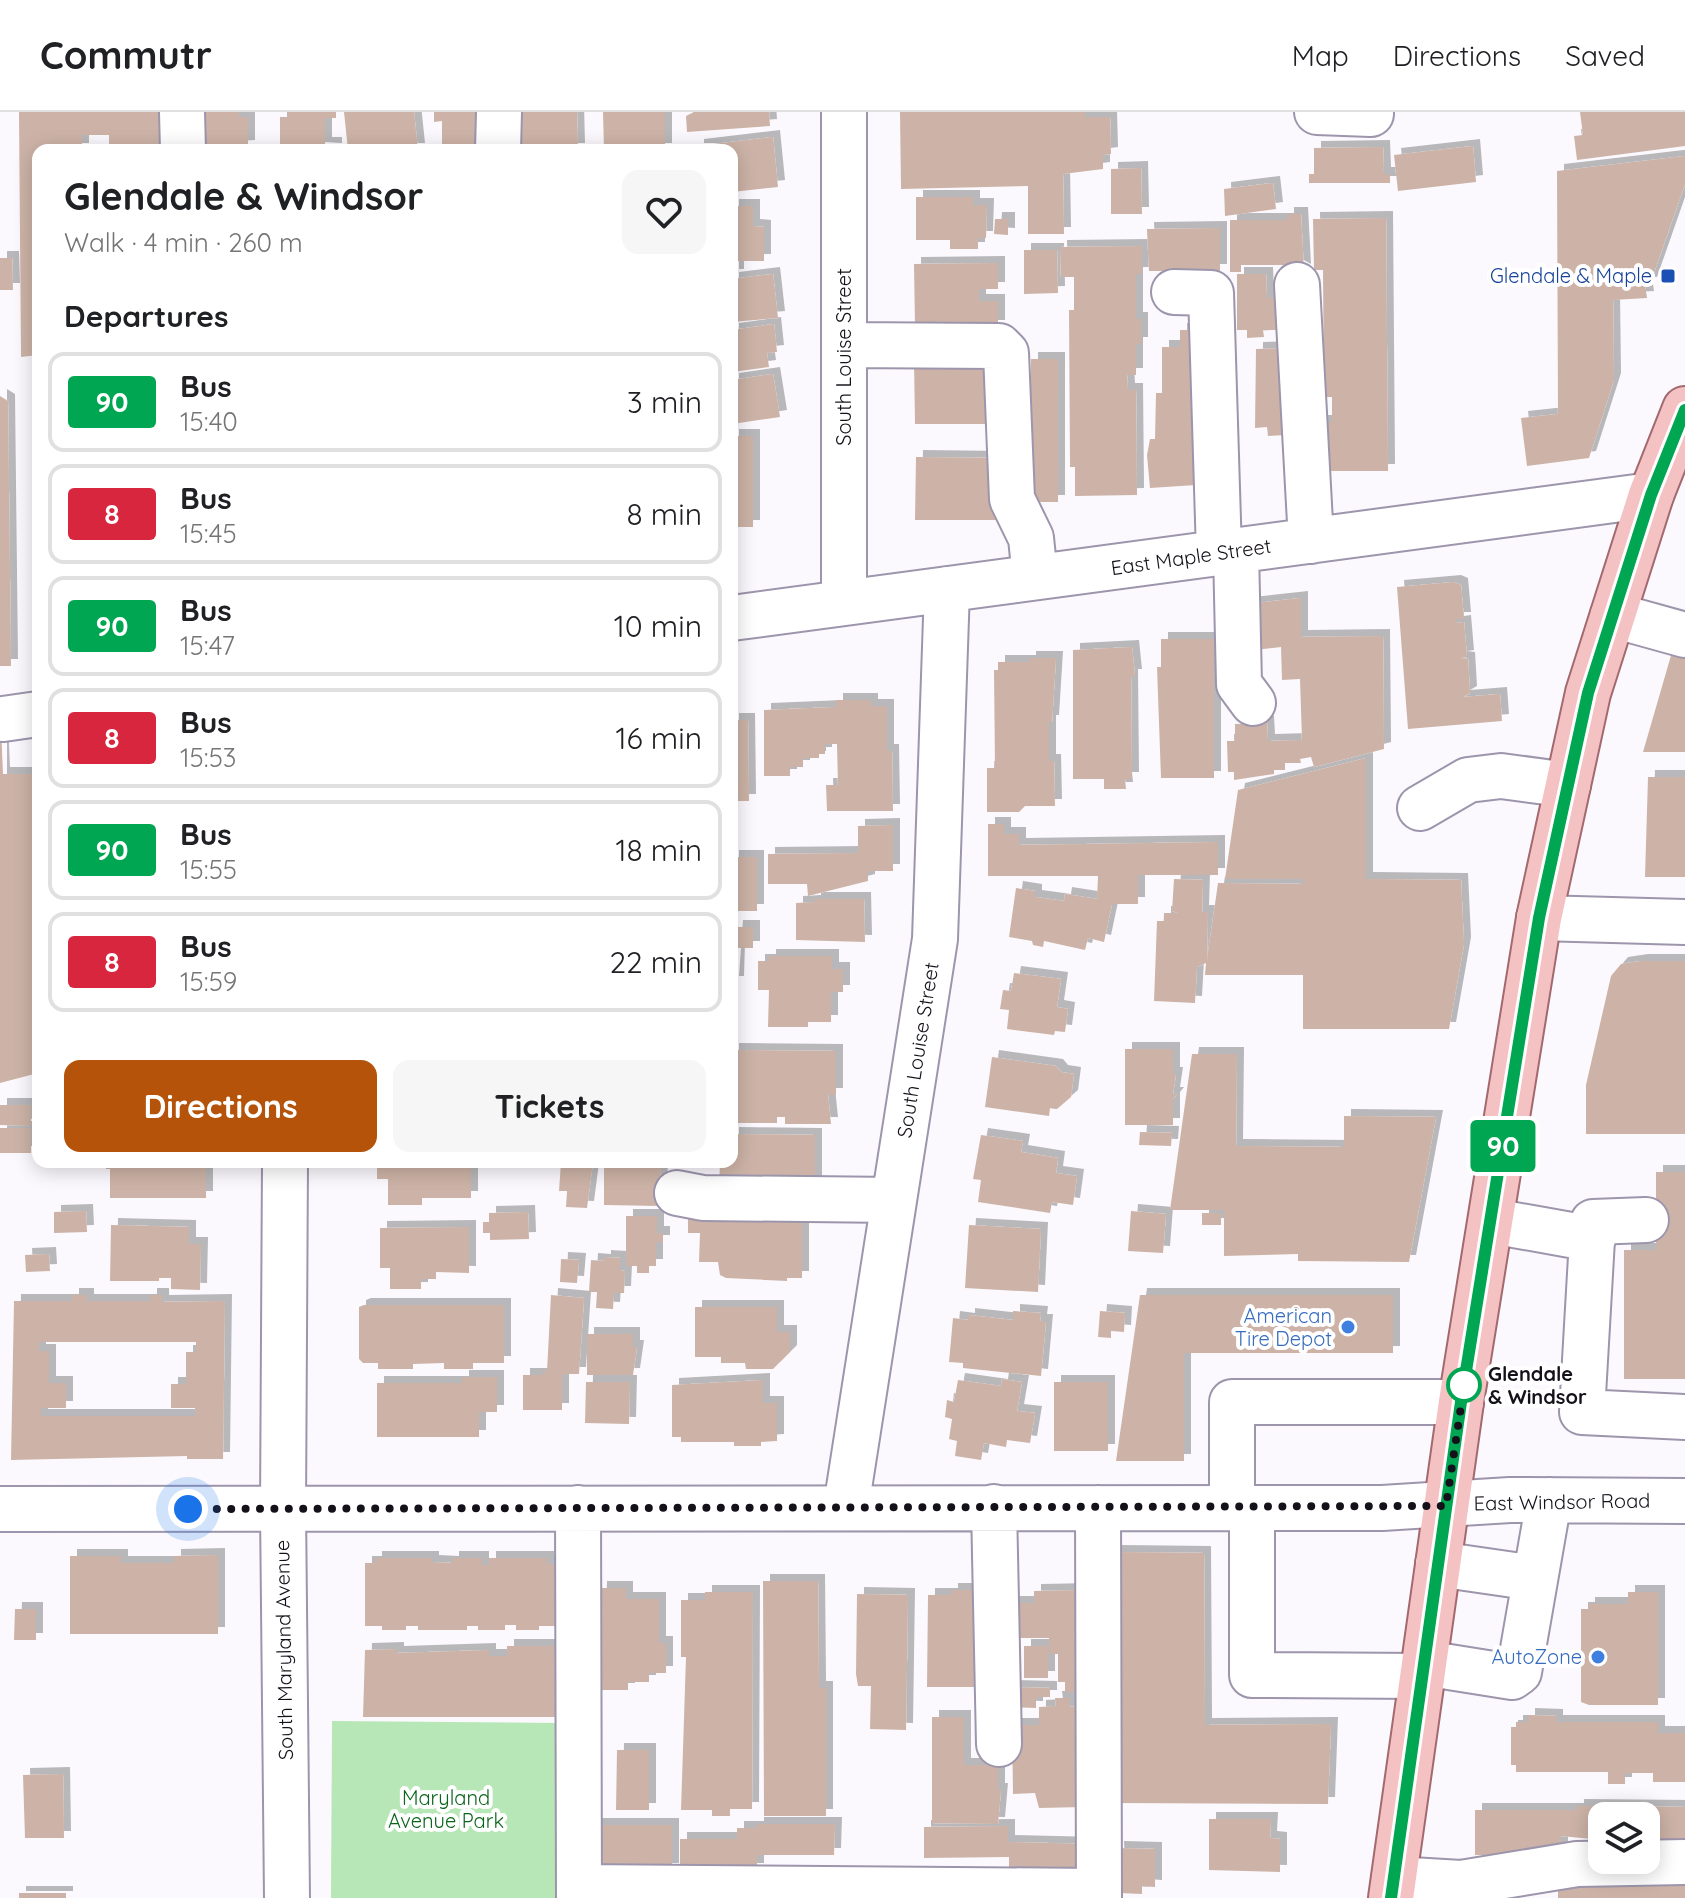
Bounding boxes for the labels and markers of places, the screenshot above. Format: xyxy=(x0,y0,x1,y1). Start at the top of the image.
place label: Glendale & Maple xyxy=(1490,263,1652,288)
marker: Glendale & Maple xyxy=(1659,267,1677,285)
place label: American Tire Depot xyxy=(1235,1303,1332,1351)
marker: American Tire Depot xyxy=(1339,1318,1357,1336)
place label: Glendale & Windsor xyxy=(1488,1361,1587,1409)
marker: Glendale & Windsor xyxy=(1447,1368,1481,1402)
place label: AutoZone xyxy=(1492,1644,1582,1669)
marker: AutoZone xyxy=(1589,1648,1607,1666)

